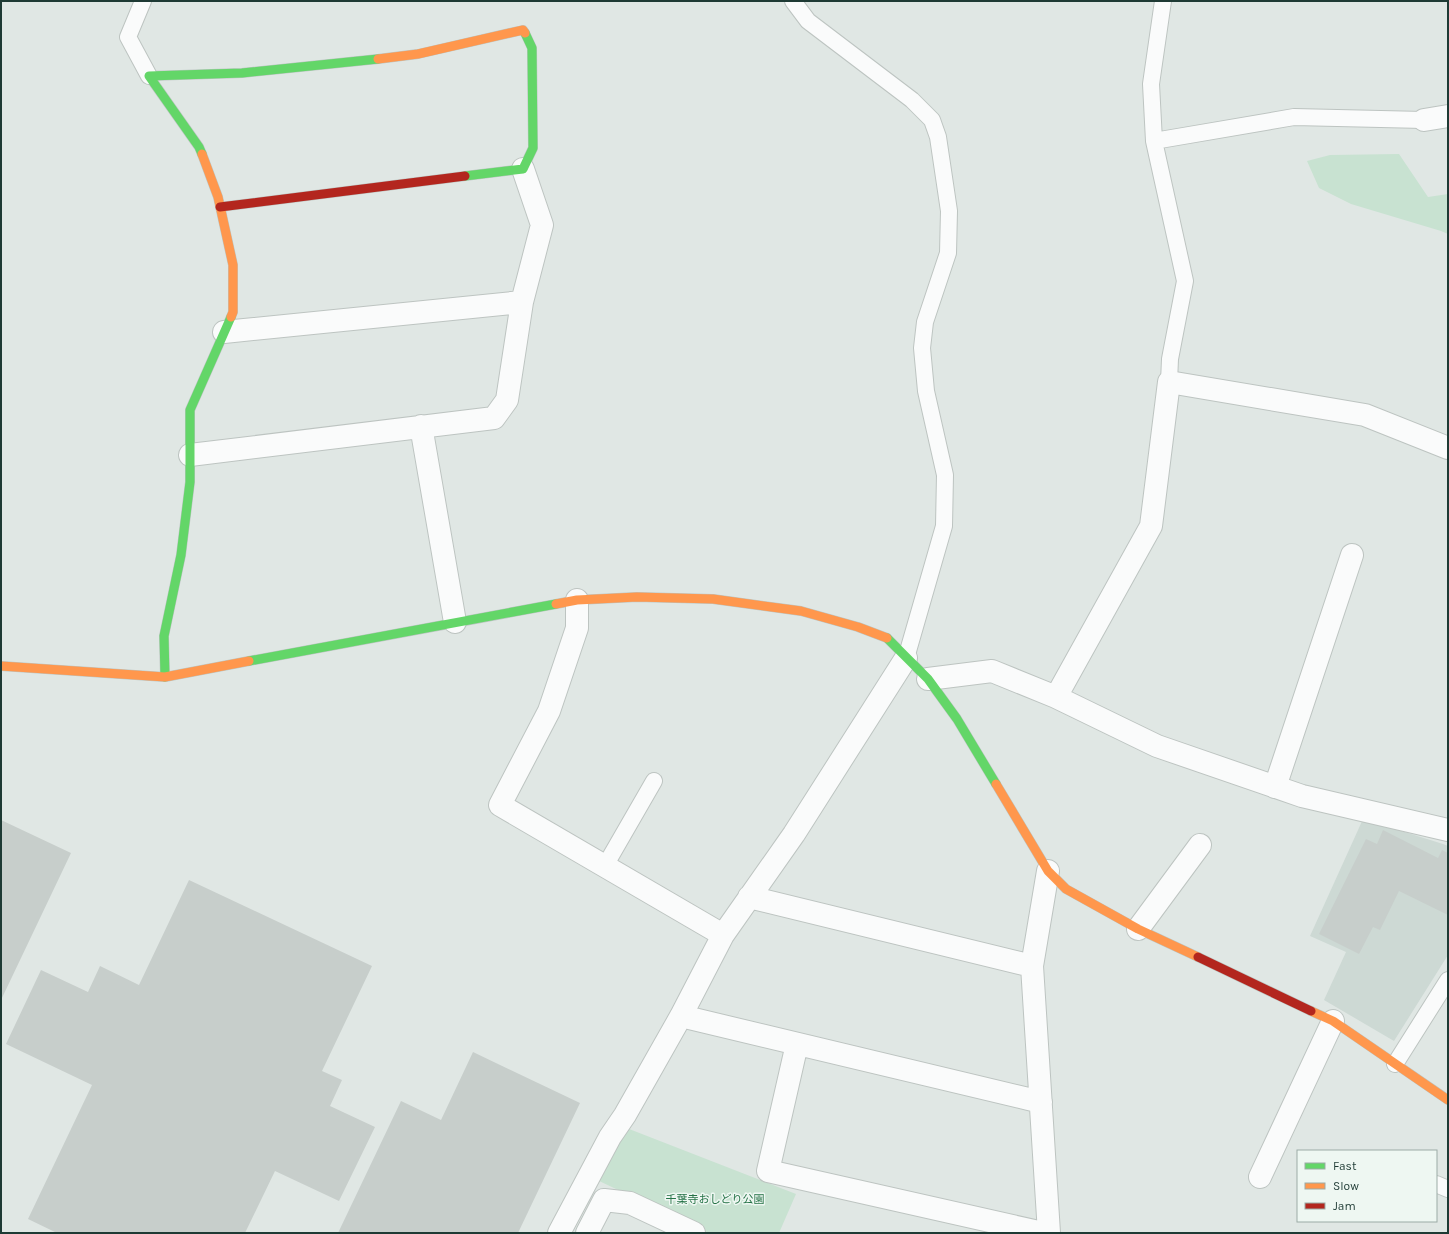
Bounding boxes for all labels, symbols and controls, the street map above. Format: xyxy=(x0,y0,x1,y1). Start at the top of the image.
legend xyxy=(1297,1150,1437,1222)
text: Fast xyxy=(1333,1159,1357,1173)
text: Slow xyxy=(1333,1179,1359,1193)
park label: 千葉寺おしどり公園 xyxy=(666,1193,765,1206)
text: Jam xyxy=(1333,1199,1356,1213)

